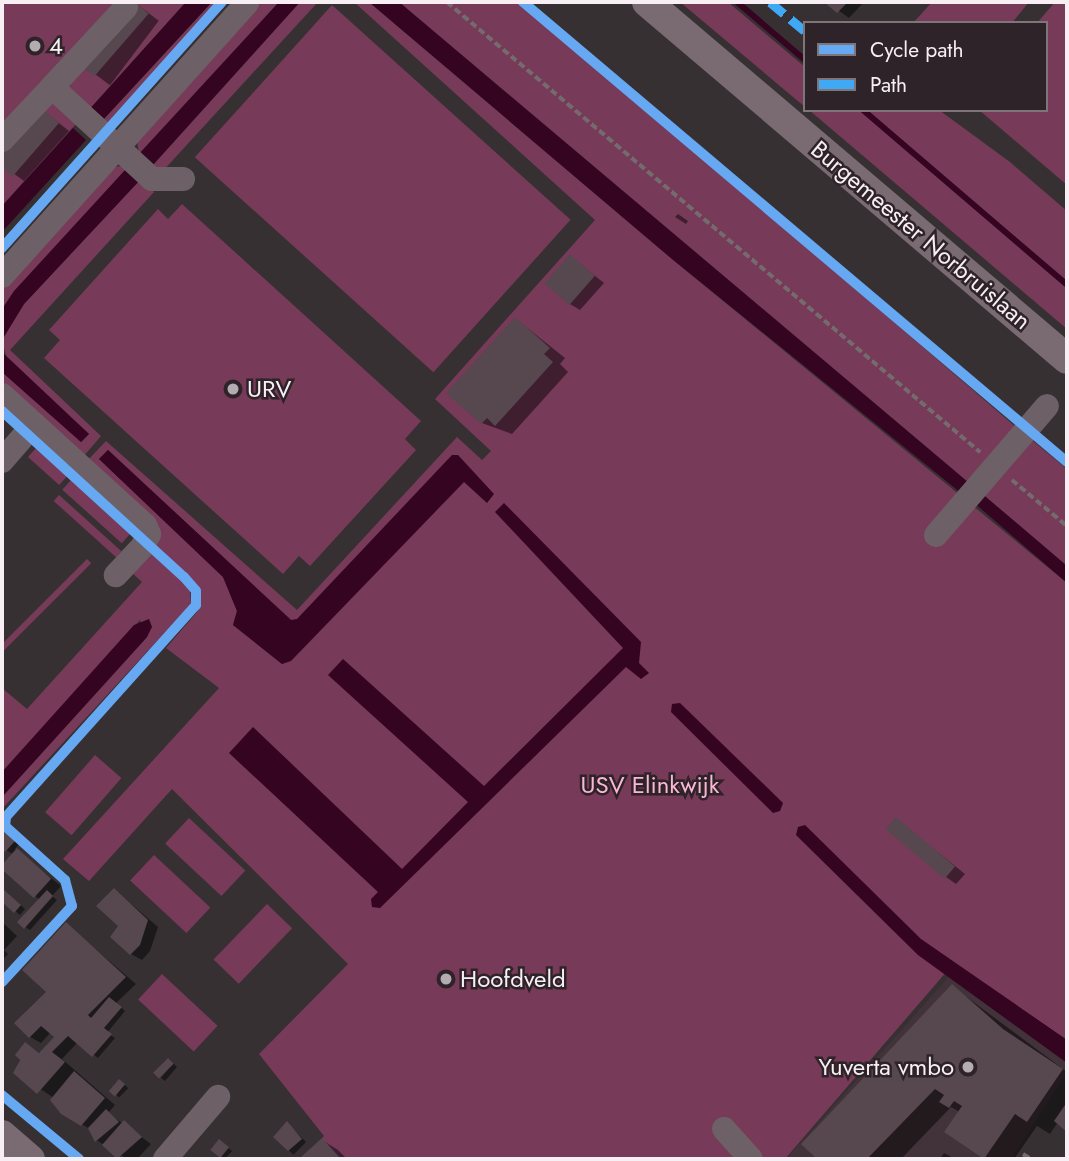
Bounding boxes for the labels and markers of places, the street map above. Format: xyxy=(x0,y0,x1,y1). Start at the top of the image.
place label: 4 xyxy=(49,32,63,60)
marker: 4 xyxy=(27,38,43,54)
place label: URV xyxy=(247,375,291,403)
marker: URV xyxy=(225,381,241,397)
place label: Hoofdveld xyxy=(460,965,566,993)
marker: Hoofdveld xyxy=(438,971,454,987)
place label: Yuverta vmbo xyxy=(818,1053,954,1081)
marker: Yuverta vmbo xyxy=(960,1059,976,1075)

